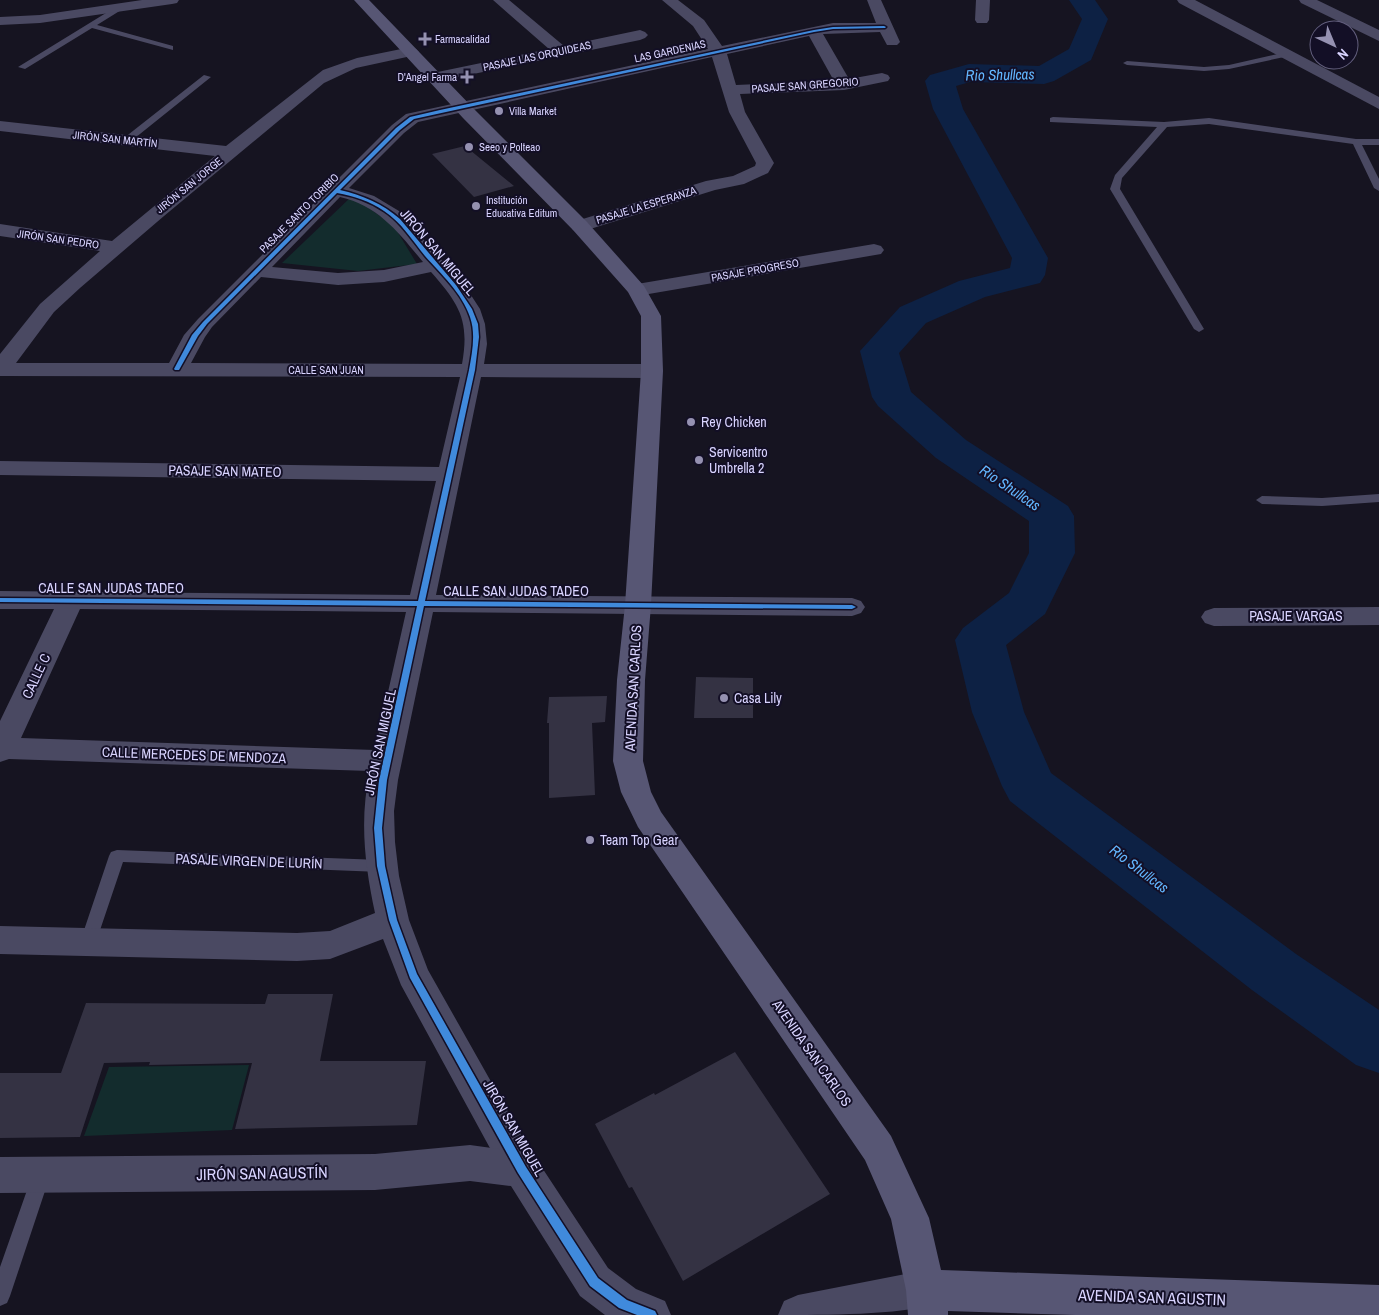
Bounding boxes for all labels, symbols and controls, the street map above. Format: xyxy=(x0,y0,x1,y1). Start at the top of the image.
north arrow xyxy=(1309,20,1359,70)
place label: Farmacalidad xyxy=(435,32,490,46)
marker: Farmacalidad xyxy=(419,33,431,45)
street label: LAS GARDENIAS xyxy=(633,37,707,65)
street label: PASAJE LAS ORQUIDEAS xyxy=(482,38,592,74)
text: N xyxy=(1334,45,1352,64)
water label: Rio Shullcas xyxy=(965,63,1035,86)
place label: D'Angel Farma xyxy=(398,70,457,84)
marker: D'Angel Farma xyxy=(461,71,473,83)
street label: PASAJE SAN GREGORIO xyxy=(751,74,859,96)
place label: Villa Market xyxy=(509,104,557,118)
marker: Villa Market xyxy=(493,105,505,117)
street label: JIRÓN SAN MARTÍN xyxy=(72,128,158,150)
place label: Seeo y Polteao xyxy=(479,140,540,154)
marker: Seeo y Polteao xyxy=(463,141,475,153)
street label: JIRÓN SAN JORGE xyxy=(153,154,225,216)
street label: PASAJE SANTO TORIBIO xyxy=(256,170,342,256)
street label: PASAJE LA ESPERANZA xyxy=(594,183,699,227)
place label: Institución Educativa Editum xyxy=(486,193,557,220)
marker: Institución Educativa Editum xyxy=(470,200,482,212)
street label: JIRÓN SAN MIGUEL xyxy=(396,205,480,300)
street label: JIRÓN SAN PEDRO xyxy=(16,226,100,252)
street label: PASAJE PROGRESO xyxy=(710,255,800,285)
street label: CALLE SAN JUAN xyxy=(288,363,364,377)
place label: Rey Chicken xyxy=(701,413,767,431)
marker: Rey Chicken xyxy=(685,416,697,428)
place label: Servicentro Umbrella 2 xyxy=(709,443,768,477)
marker: Servicentro Umbrella 2 xyxy=(693,454,705,466)
water label: Rio Shullcas xyxy=(976,460,1045,516)
street label: PASAJE SAN MATEO xyxy=(168,461,282,481)
street label: CALLE SAN JUDAS TADEO xyxy=(38,579,184,597)
street label: CALLE SAN JUDAS TADEO xyxy=(443,582,589,600)
street label: PASAJE VARGAS xyxy=(1249,607,1343,625)
street label: AVENIDA SAN CARLOS xyxy=(621,624,645,752)
street label: CALLE C xyxy=(18,651,54,701)
street label: JIRÓN SAN MIGUEL xyxy=(360,686,400,797)
place label: Casa Lily xyxy=(734,689,782,707)
marker: Casa Lily xyxy=(718,692,730,704)
street label: CALLE MERCEDES DE MENDOZA xyxy=(102,743,287,767)
place label: Team Top Gear xyxy=(600,831,678,849)
marker: Team Top Gear xyxy=(584,834,596,846)
water label: Rio Shullcas xyxy=(1105,839,1173,898)
street label: PASAJE VIRGEN DE LURÍN xyxy=(175,849,323,873)
street label: AVENIDA SAN CARLOS xyxy=(768,995,856,1110)
street label: JIRÓN SAN MIGUEL xyxy=(479,1077,549,1180)
street label: JIRÓN SAN AGUSTÍN xyxy=(196,1161,328,1185)
street label: AVENIDA SAN AGUSTIN xyxy=(1077,1283,1226,1311)

